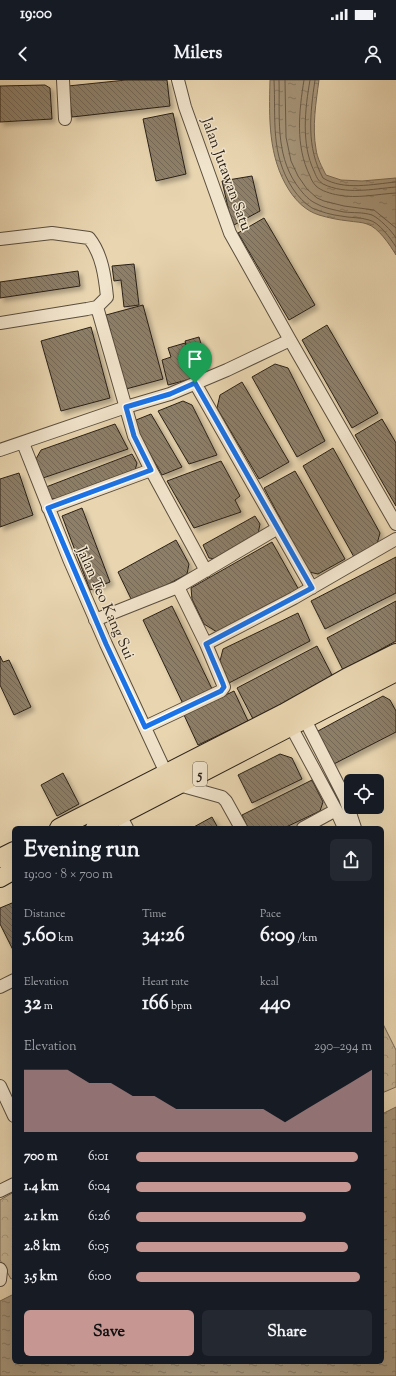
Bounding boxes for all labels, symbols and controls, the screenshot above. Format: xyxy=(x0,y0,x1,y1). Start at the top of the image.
text: 19:00 xyxy=(20,4,52,25)
text: Milers xyxy=(174,41,222,67)
icon: back xyxy=(12,43,34,65)
icon: person xyxy=(362,43,384,65)
street label: Jalan Jutawan Satu xyxy=(195,114,256,234)
pin xyxy=(178,342,212,383)
icon: arrive xyxy=(184,348,206,370)
street label: Jalan Teo Kang Sui xyxy=(70,543,139,663)
road number: 5 xyxy=(193,762,207,786)
map controls xyxy=(344,774,384,814)
button: locate xyxy=(344,774,384,814)
text: Evening run xyxy=(24,835,140,867)
button: share xyxy=(330,839,372,881)
text: 19:00 · 8 × 700 m xyxy=(24,866,113,884)
text: Distance xyxy=(24,906,65,922)
text: Time xyxy=(142,906,166,922)
text: Pace xyxy=(260,906,281,922)
text: 5.60 xyxy=(24,922,56,951)
text: 34:26 xyxy=(142,922,185,951)
text: 6:09 xyxy=(260,922,295,951)
text: km xyxy=(56,930,73,946)
text: /km xyxy=(295,930,317,946)
text: Elevation xyxy=(24,974,69,990)
text: Heart rate xyxy=(142,974,189,990)
text: kcal xyxy=(260,974,279,990)
text: 32 xyxy=(24,990,41,1019)
text: 166 xyxy=(142,990,169,1019)
text: 440 xyxy=(260,990,291,1019)
text: m xyxy=(41,998,53,1014)
text: bpm xyxy=(169,998,192,1014)
text: Elevation xyxy=(24,1038,77,1056)
text: 290–294 m xyxy=(314,1038,372,1056)
text: 700 m xyxy=(24,1148,58,1166)
text: 6:01 xyxy=(88,1148,109,1166)
text: 1.4 km xyxy=(24,1178,59,1196)
text: 6:04 xyxy=(88,1178,110,1196)
text: 2.1 km xyxy=(24,1208,58,1226)
text: 6:26 xyxy=(88,1208,110,1226)
text: 2.8 km xyxy=(24,1238,60,1256)
text: 6:05 xyxy=(88,1238,109,1256)
text: 3.5 km xyxy=(24,1268,58,1286)
text: 6:00 xyxy=(88,1268,111,1286)
button: Save xyxy=(24,1310,194,1356)
button: Share xyxy=(202,1310,372,1356)

